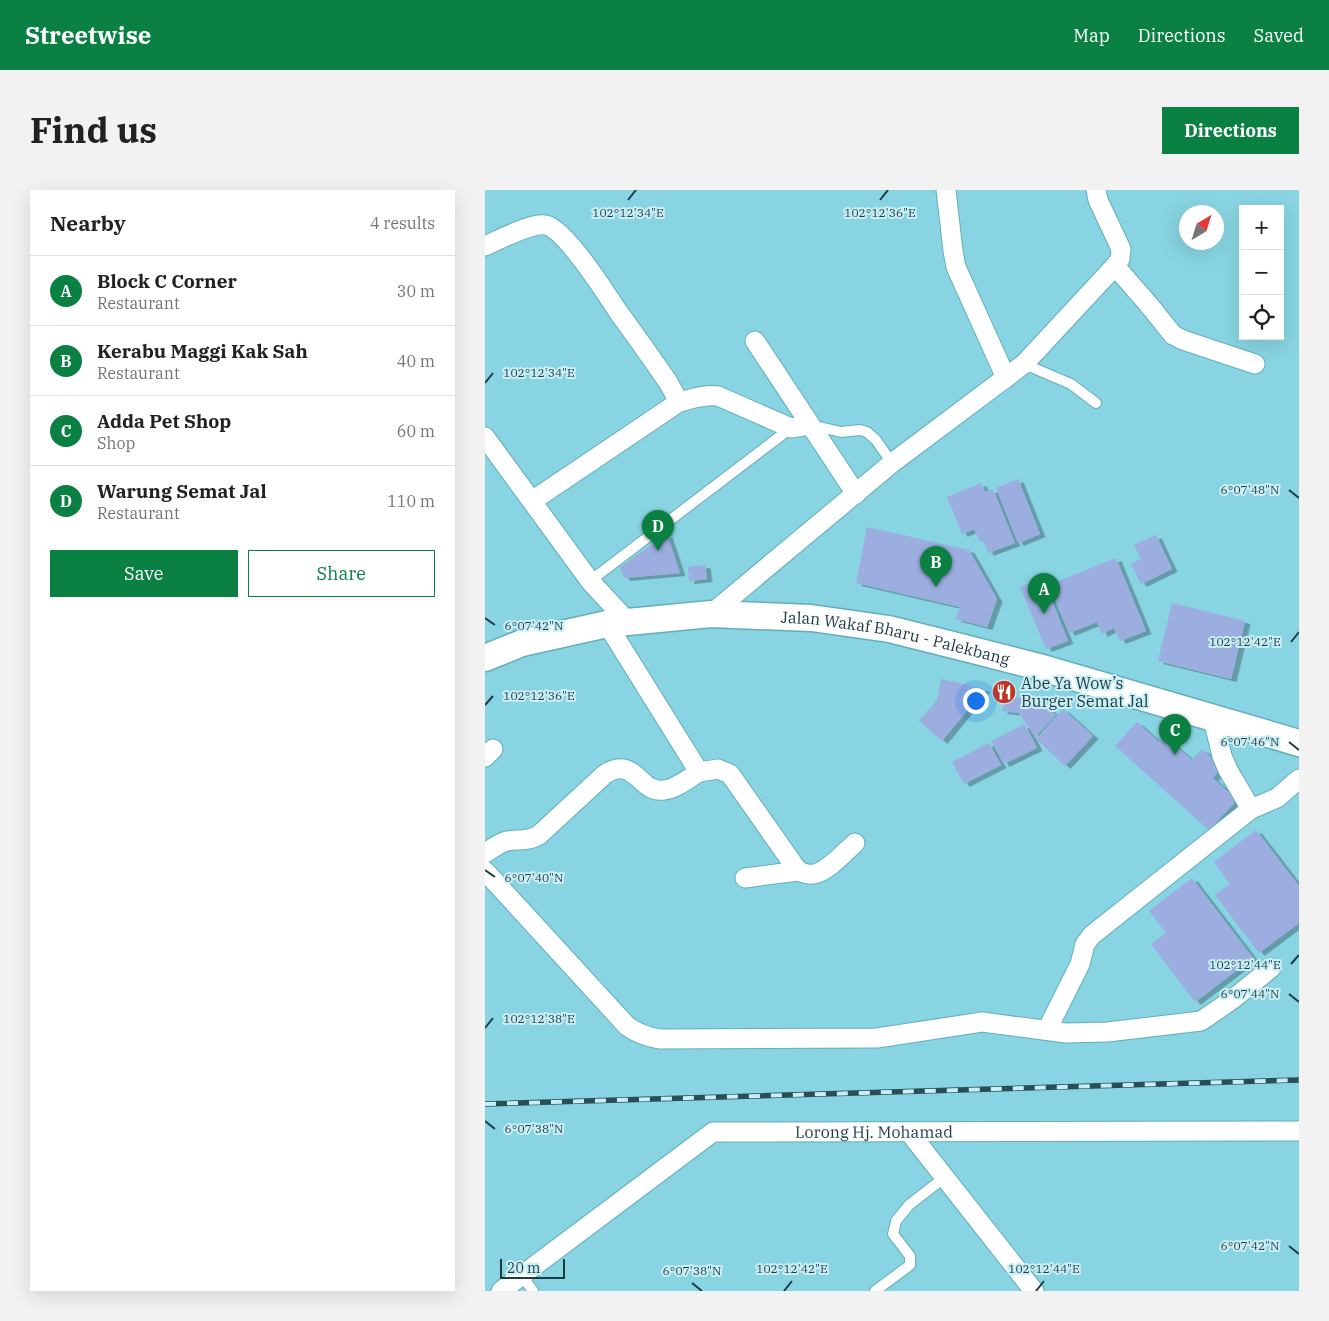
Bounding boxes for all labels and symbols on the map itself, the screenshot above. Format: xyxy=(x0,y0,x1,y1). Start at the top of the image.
text: 102°12'34"E xyxy=(592,205,664,220)
text: 102°12'36"E xyxy=(844,205,916,220)
north arrow xyxy=(1179,205,1224,250)
text: 102°12'34"E xyxy=(503,365,575,380)
text: 6°07'48"N xyxy=(1221,482,1279,497)
pin: D xyxy=(642,510,674,551)
pin: B xyxy=(920,546,952,587)
pin: A xyxy=(1028,573,1060,614)
street label: Jalan Wakaf Bharu - Palekbang xyxy=(780,607,1012,669)
text: 6°07'42"N xyxy=(505,618,563,633)
text: 102°12'42"E xyxy=(1209,634,1281,649)
place label: Abe Ya Wow’s Burger Semat Jal xyxy=(1021,673,1149,711)
restaurant icon: Abe Ya Wow’s Burger Semat Jal xyxy=(991,679,1017,705)
text: 102°12'36"E xyxy=(503,688,575,703)
your location xyxy=(963,688,989,714)
pin: C xyxy=(1159,714,1191,755)
text: 6°07'46"N xyxy=(1221,734,1279,749)
text: 6°07'40"N xyxy=(505,870,563,885)
text: 102°12'44"E xyxy=(1209,957,1281,972)
text: 6°07'44"N xyxy=(1221,986,1279,1001)
text: 102°12'38"E xyxy=(503,1011,575,1026)
text: 6°07'38"N xyxy=(505,1121,563,1136)
street label: Lorong Hj. Mohamad xyxy=(795,1122,953,1142)
text: 6°07'42"N xyxy=(1221,1238,1279,1253)
scale bar xyxy=(500,1256,565,1279)
text: 102°12'42"E xyxy=(756,1261,828,1276)
text: 102°12'44"E xyxy=(1008,1261,1080,1276)
text: 6°07'38"N xyxy=(663,1263,721,1278)

